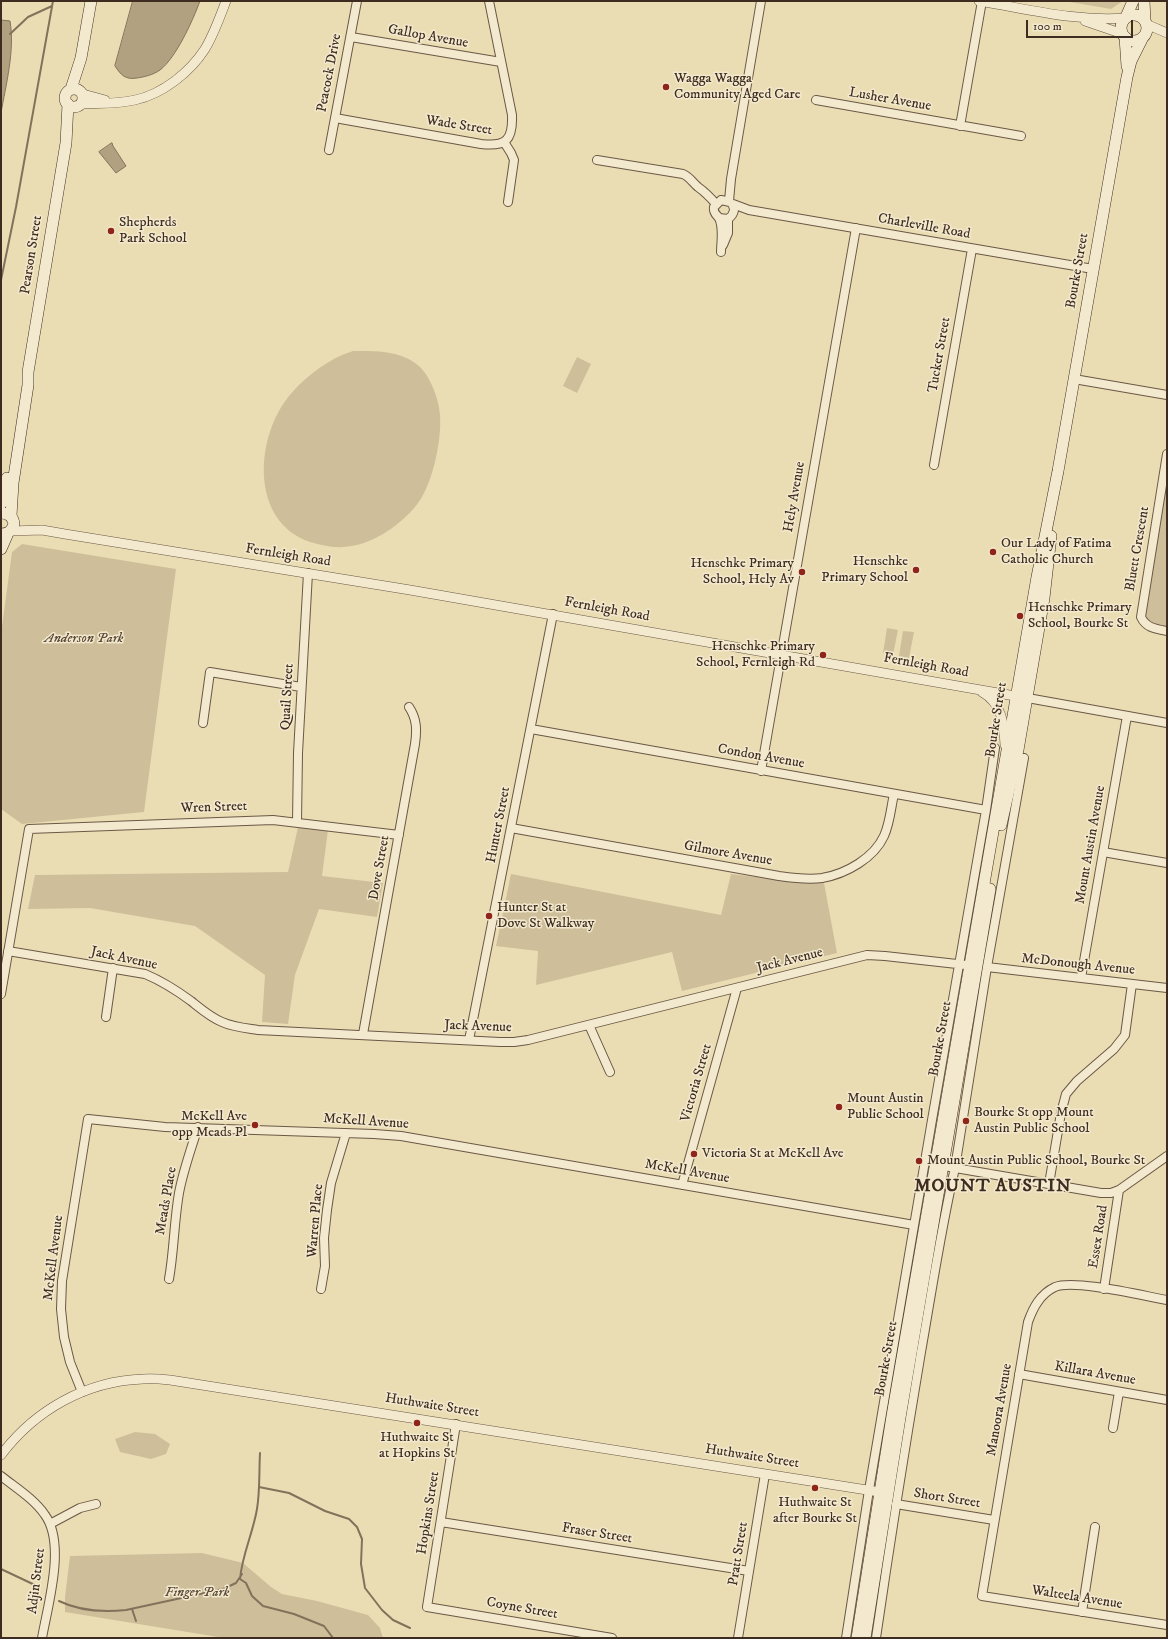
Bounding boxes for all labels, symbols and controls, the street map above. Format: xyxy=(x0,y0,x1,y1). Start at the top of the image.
scale bar xyxy=(1028,12,1135,38)
text: 100 m xyxy=(1033,19,1062,34)
street label: Gallop Avenue xyxy=(387,22,469,52)
street label: Peacock Drive xyxy=(314,32,346,114)
place label: Wagga Wagga Community Aged Care xyxy=(674,71,801,104)
marker: Wagga Wagga Community Aged Care xyxy=(661,82,671,92)
street label: Lusher Avenue xyxy=(848,85,932,115)
street label: Wade Street xyxy=(425,112,493,140)
street label: Charleville Road xyxy=(876,211,972,243)
street label: Pearson Street xyxy=(17,214,47,296)
place label: Shepherds Park School xyxy=(119,215,187,248)
marker: Shepherds Park School xyxy=(106,226,116,236)
street label: Bourke Street xyxy=(1063,232,1093,310)
street label: Tucker Street xyxy=(925,316,955,394)
street label: Hely Avenue xyxy=(781,460,809,534)
street label: Bluett Crescent xyxy=(1122,505,1154,593)
place label: Our Lady of Fatima Catholic Church xyxy=(1001,536,1111,568)
street label: Fernleigh Road xyxy=(244,541,332,571)
marker: Our Lady of Fatima Catholic Church xyxy=(988,547,998,557)
place label: Henschke Primary School xyxy=(821,554,908,586)
place label: Henschke Primary School, Hely Av xyxy=(690,556,794,588)
marker: Henschke Primary School xyxy=(911,565,921,575)
marker: Henschke Primary School, Hely Av xyxy=(797,567,807,577)
street label: Fernleigh Road xyxy=(563,594,651,626)
place label: Henschke Primary School, Bourke St xyxy=(1028,600,1132,632)
marker: Henschke Primary School, Bourke St xyxy=(1015,611,1025,621)
park label: Anderson Park xyxy=(45,631,123,647)
place label: Henschke Primary School, Fernleigh Rd xyxy=(696,639,815,672)
marker: Henschke Primary School, Fernleigh Rd xyxy=(818,650,828,660)
street label: Fernleigh Road xyxy=(882,650,970,682)
street label: Quail Street xyxy=(278,663,298,731)
street label: Bourke Street xyxy=(983,681,1011,759)
street label: Condon Avenue xyxy=(716,741,806,773)
street label: Mount Austin Avenue xyxy=(1072,784,1110,906)
street label: Hunter Street xyxy=(483,786,515,864)
street label: Wren Street xyxy=(180,798,248,818)
street label: Dove Street xyxy=(366,834,394,902)
street label: Gilmore Avenue xyxy=(683,838,773,870)
place label: Hunter St at Dove St Walkway xyxy=(497,900,595,932)
marker: Hunter St at Dove St Walkway xyxy=(484,911,494,921)
street label: Jack Avenue xyxy=(89,944,159,974)
street label: Jack Avenue xyxy=(755,945,825,977)
street label: McDonough Avenue xyxy=(1020,951,1136,979)
street label: Bourke Street xyxy=(926,1000,956,1078)
street label: Jack Avenue xyxy=(444,1017,512,1037)
street label: Victoria Street xyxy=(678,1042,716,1124)
place label: Mount Austin Public School xyxy=(847,1091,924,1124)
marker: Mount Austin Public School xyxy=(834,1102,844,1112)
place label: Bourke St opp Mount Austin Public School xyxy=(974,1105,1094,1138)
place label: McKell Ave opp Meads Pl xyxy=(172,1109,247,1142)
street label: McKell Avenue xyxy=(323,1111,409,1133)
marker: Bourke St opp Mount Austin Public School xyxy=(961,1116,971,1126)
marker: McKell Ave opp Meads Pl xyxy=(250,1120,260,1130)
place label: Victoria St at McKell Ave xyxy=(702,1146,844,1162)
marker: Victoria St at McKell Ave xyxy=(689,1149,699,1159)
place label: Mount Austin Public School, Bourke St xyxy=(927,1153,1145,1169)
street label: McKell Avenue xyxy=(643,1156,731,1188)
marker: Mount Austin Public School, Bourke St xyxy=(914,1156,924,1166)
street label: Meads Place xyxy=(153,1166,181,1236)
district label: MOUNT AUSTIN xyxy=(914,1176,1072,1198)
street label: Warren Place xyxy=(304,1183,328,1259)
street label: Essex Road xyxy=(1086,1204,1112,1270)
street label: McKell Avenue xyxy=(40,1214,68,1302)
street label: Bourke Street xyxy=(872,1320,902,1398)
street label: Killara Avenue xyxy=(1053,1359,1137,1389)
street label: Manoora Avenue xyxy=(984,1362,1016,1458)
street label: Huthwaite Street xyxy=(384,1390,480,1422)
marker: Huthwaite St at Hopkins St xyxy=(412,1418,422,1428)
place label: Huthwaite St at Hopkins St xyxy=(379,1430,455,1462)
street label: Huthwaite Street xyxy=(704,1441,800,1473)
street label: Hopkins Street xyxy=(414,1470,444,1556)
marker: Huthwaite St after Bourke St xyxy=(810,1483,820,1493)
street label: Short Street xyxy=(912,1485,982,1513)
place label: Huthwaite St after Bourke St xyxy=(773,1495,857,1528)
street label: Fraser Street xyxy=(561,1520,633,1548)
street label: Pratt Street xyxy=(726,1521,752,1587)
street label: Adjin Street xyxy=(25,1547,49,1615)
street label: Walteela Avenue xyxy=(1030,1583,1124,1613)
park label: Finger Park xyxy=(165,1585,229,1601)
street label: Coyne Street xyxy=(485,1594,559,1624)

